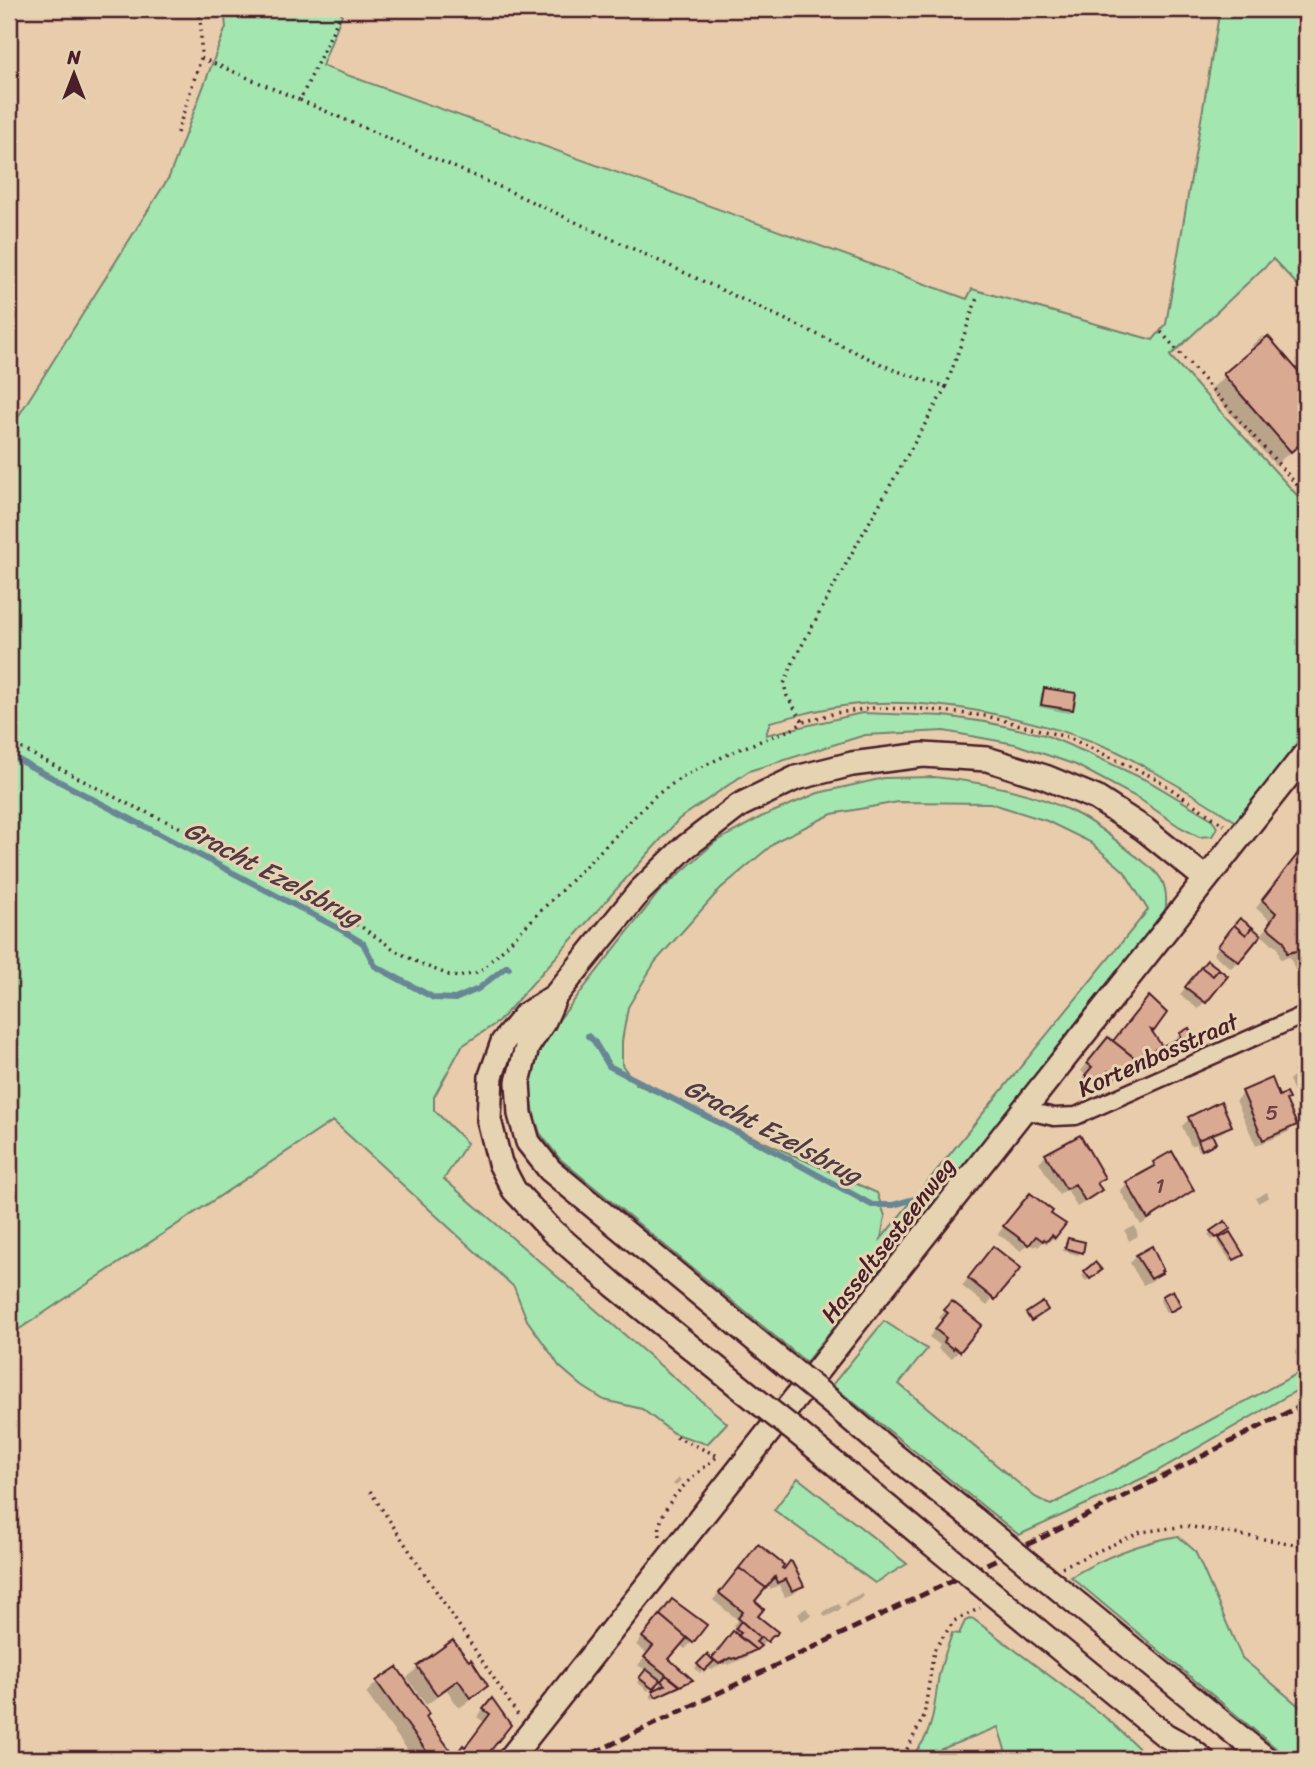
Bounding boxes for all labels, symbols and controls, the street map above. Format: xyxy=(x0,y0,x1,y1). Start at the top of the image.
north arrow xyxy=(38,38,108,108)
text: N xyxy=(66,41,81,74)
water label: Gracht Ezelsbrug xyxy=(176,807,372,940)
street label: Kortenbosstraat xyxy=(1071,1000,1247,1109)
water label: Gracht Ezelsbrug xyxy=(676,1065,872,1198)
house number: 5 xyxy=(1266,1094,1279,1132)
street label: Hasseltsesteenweg xyxy=(809,1148,967,1332)
house number: 1 xyxy=(1155,1167,1165,1205)

